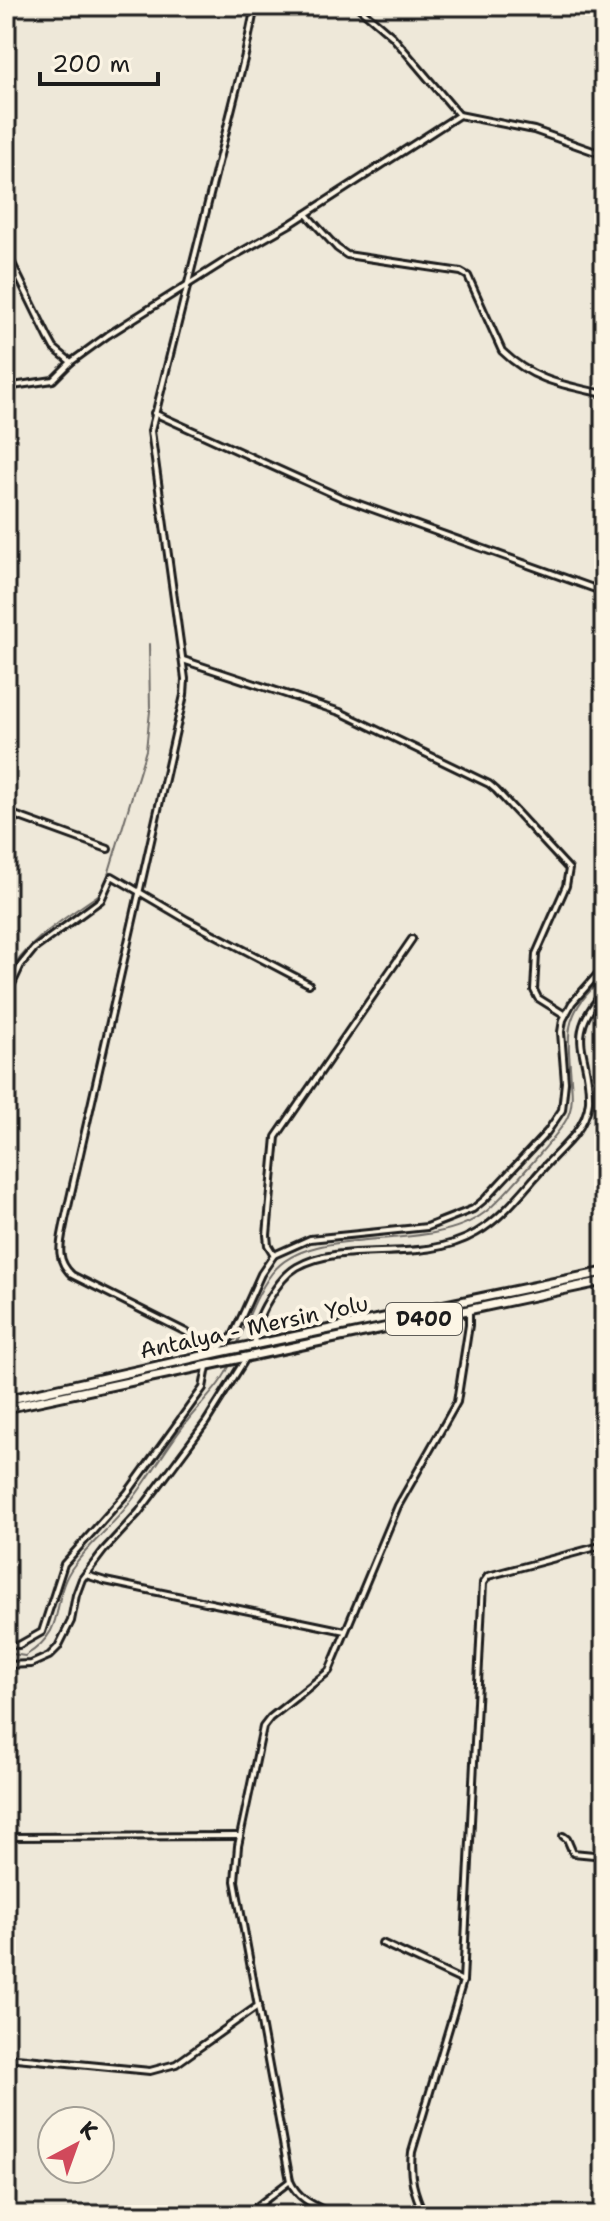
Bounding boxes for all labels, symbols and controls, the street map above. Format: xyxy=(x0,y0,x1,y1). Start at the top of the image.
scale bar xyxy=(40,36,158,86)
text: 200 m xyxy=(52,48,130,80)
street label: Antalya - Mersin Yolu xyxy=(137,1289,371,1365)
road number: D400 xyxy=(386,1303,462,1335)
north arrow xyxy=(36,2105,116,2185)
text: K xyxy=(74,2114,104,2146)

